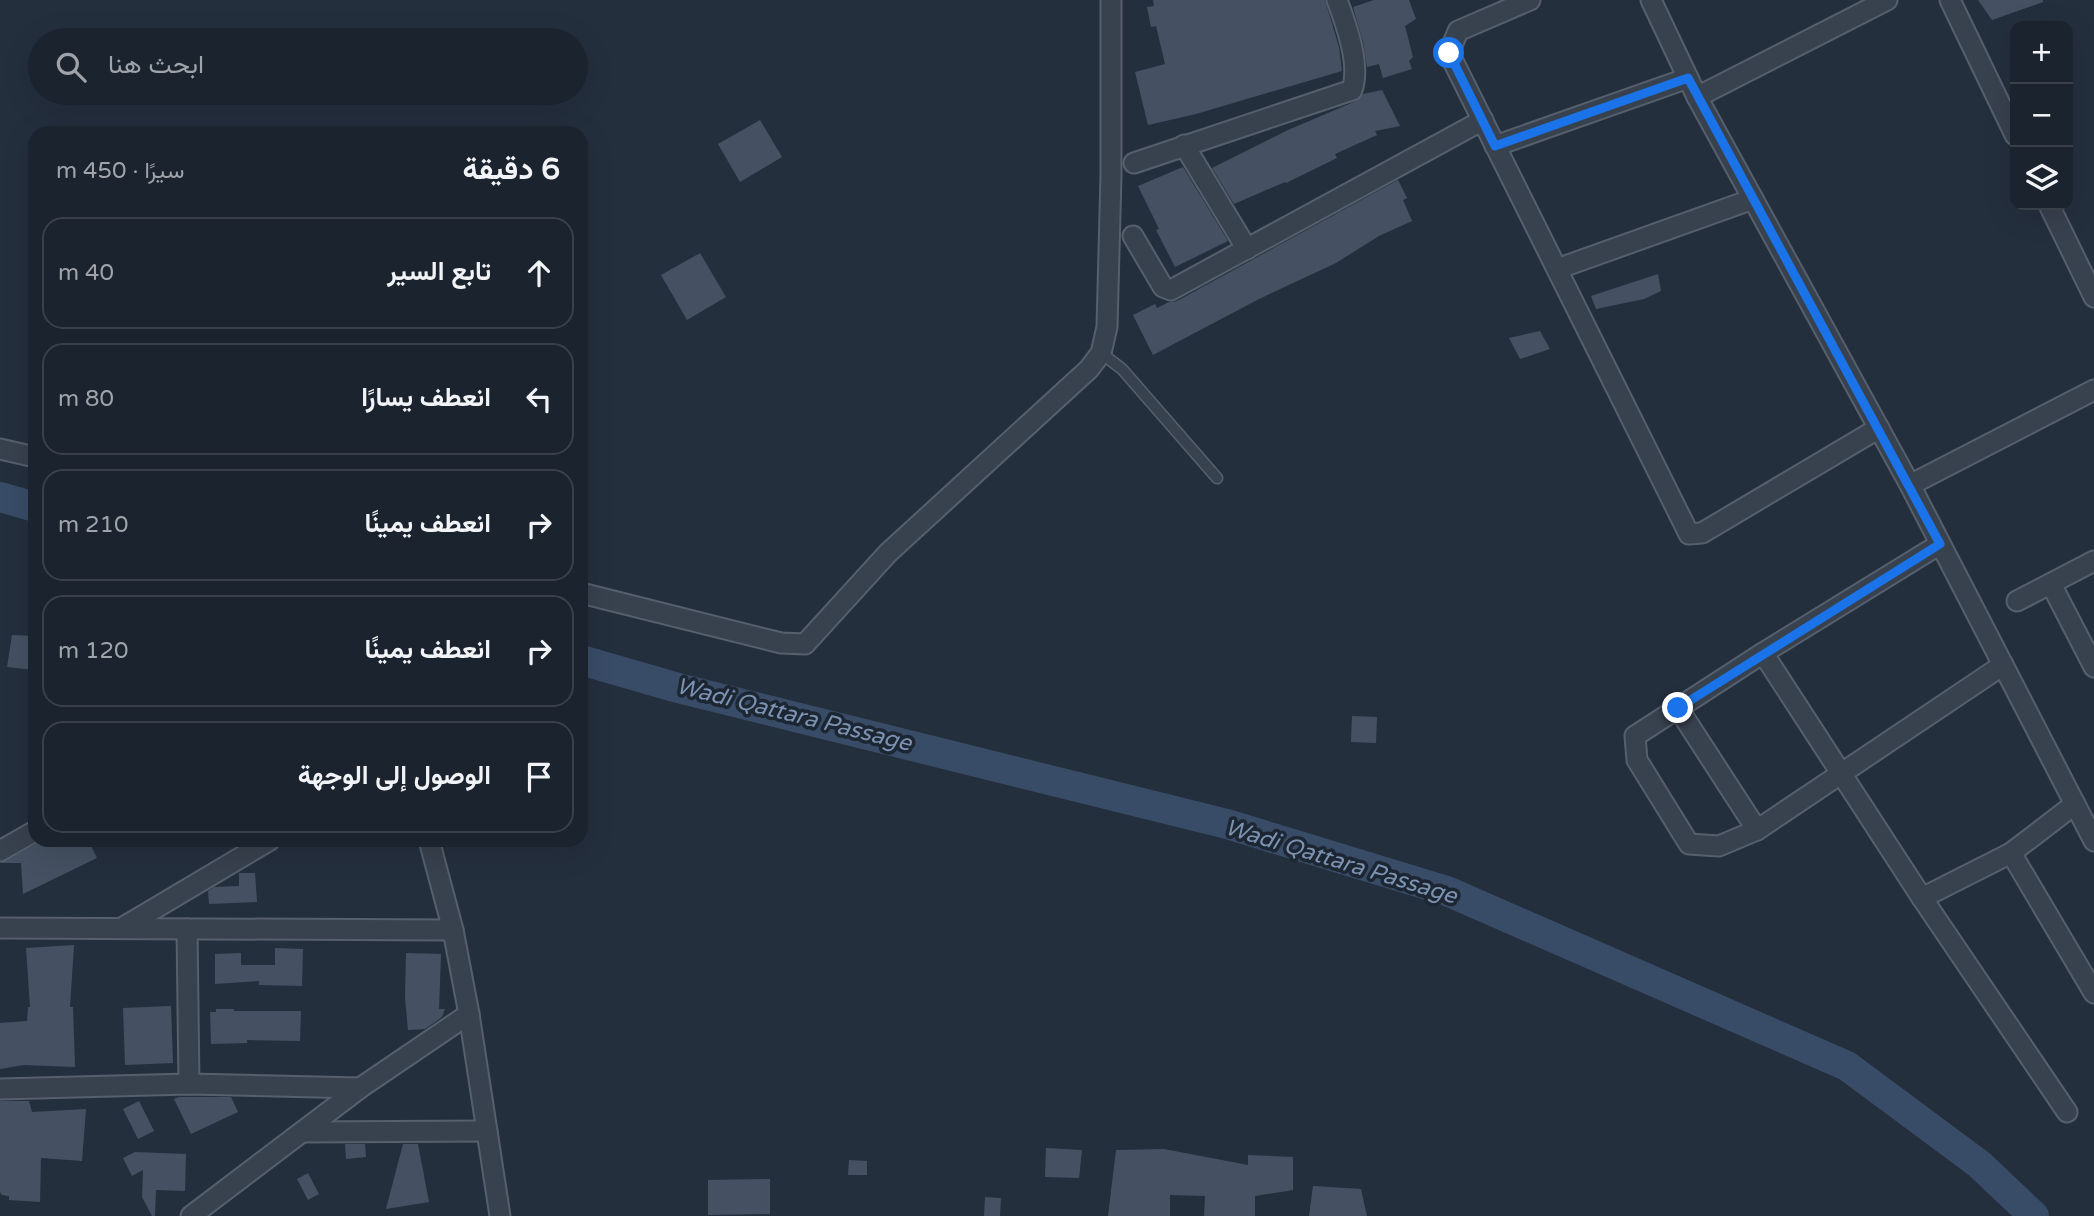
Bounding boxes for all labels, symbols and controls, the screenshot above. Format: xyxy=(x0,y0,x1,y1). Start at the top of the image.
map controls xyxy=(2010,21,2073,210)
button: + xyxy=(2010,21,2073,84)
search box xyxy=(28,28,588,105)
route start xyxy=(1433,37,1464,68)
icon: search xyxy=(52,48,90,86)
text: ابحث هنا xyxy=(108,49,204,80)
button: − xyxy=(2010,84,2073,147)
button: layers xyxy=(2010,147,2073,210)
text: 6 دقيقة xyxy=(463,151,560,188)
text: سيرًا · 450 m xyxy=(56,157,184,185)
icon: ahead xyxy=(520,254,558,292)
text: تابع السير xyxy=(387,256,491,287)
text: 40 m xyxy=(58,259,114,287)
icon: left xyxy=(520,380,558,418)
text: انعطف يسارًا xyxy=(361,382,491,413)
text: 80 m xyxy=(58,385,114,413)
icon: right xyxy=(520,506,558,544)
text: انعطف يمينًا xyxy=(364,508,491,539)
text: 210 m xyxy=(58,511,128,539)
icon: right xyxy=(520,632,558,670)
text: انعطف يمينًا xyxy=(364,634,491,665)
text: 120 m xyxy=(58,637,128,665)
water label: Wadi Qattara Passage xyxy=(673,672,916,758)
route end xyxy=(1662,692,1693,723)
icon: arrive xyxy=(520,758,558,796)
text: الوصول إلى الوجهة xyxy=(298,760,491,791)
water label: Wadi Qattara Passage xyxy=(1221,813,1462,911)

